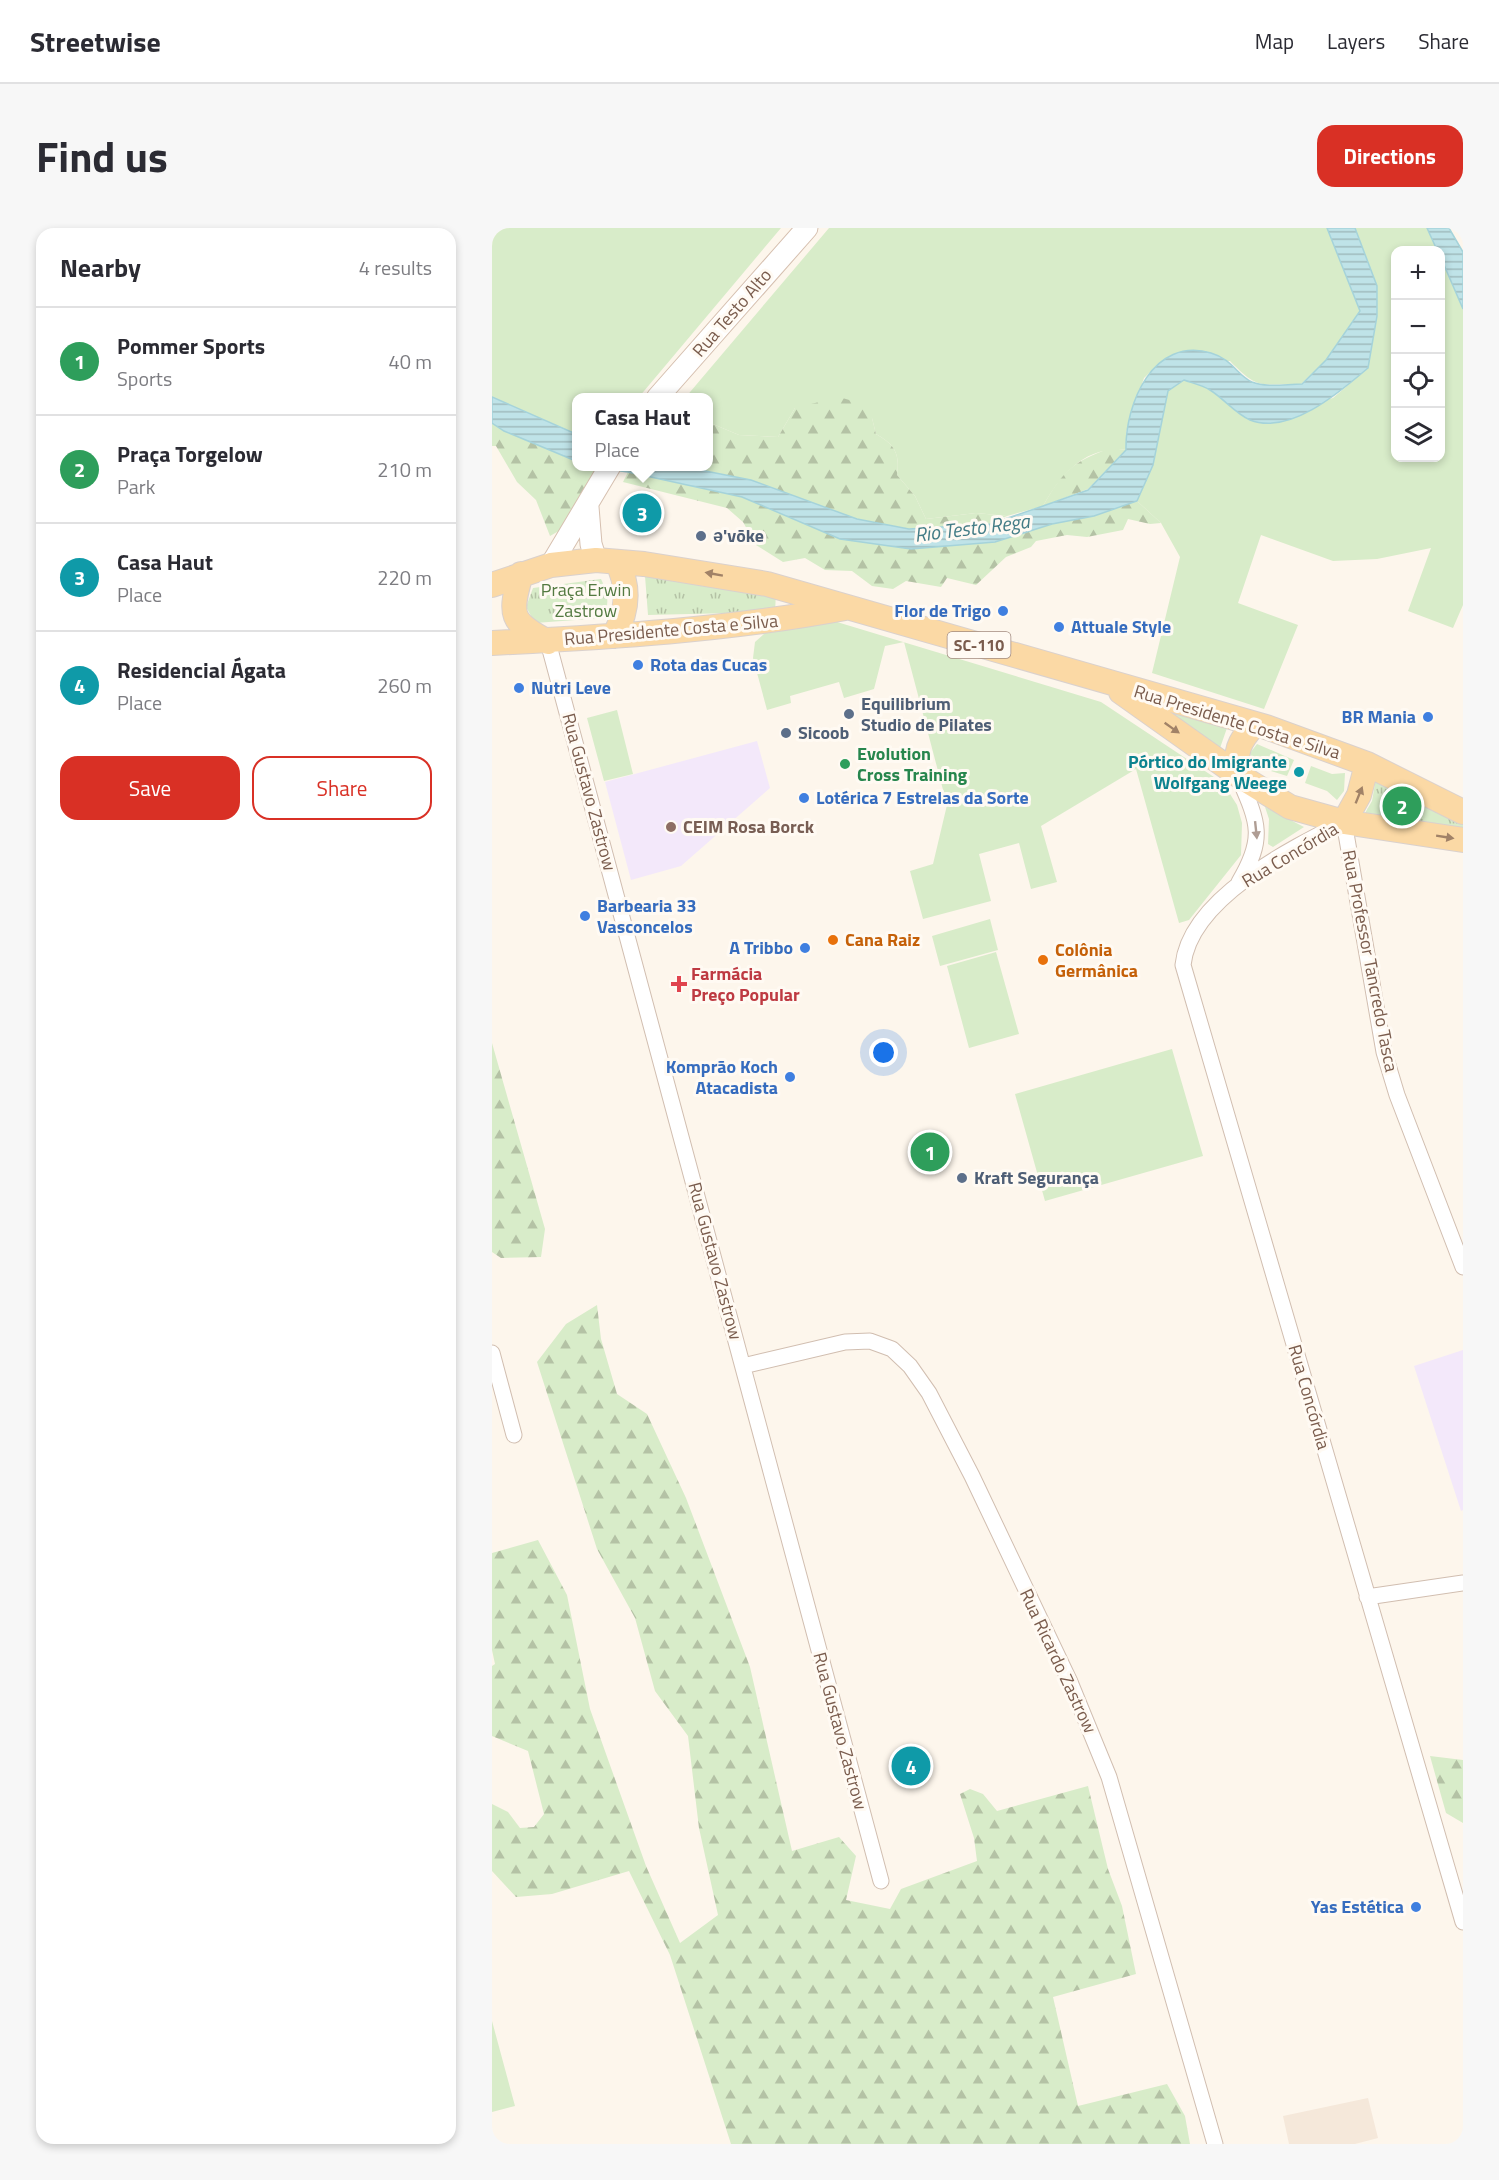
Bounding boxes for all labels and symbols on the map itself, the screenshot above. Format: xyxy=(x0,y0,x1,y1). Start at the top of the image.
street label: Rua Testo Alto xyxy=(686,263,778,363)
pin: 3 xyxy=(622,490,662,536)
water label: Rio Testo Rega xyxy=(913,505,1032,550)
place label: ǝ'vōke xyxy=(713,522,764,549)
marker: ǝ'vōke xyxy=(694,529,708,543)
one-way arrow xyxy=(704,569,723,578)
park label: Praça Erwin Zastrow xyxy=(541,576,631,624)
place label: Flor de Trigo xyxy=(894,597,991,624)
marker: Flor de Trigo xyxy=(996,604,1010,618)
street label: Rua Presidente Costa e Silva xyxy=(563,607,779,652)
place label: Attuale Style xyxy=(1071,613,1171,640)
marker: Attuale Style xyxy=(1052,620,1066,634)
road number: SC-110 xyxy=(948,632,1010,658)
place label: Rota das Cucas xyxy=(650,651,767,678)
marker: Rota das Cucas xyxy=(631,658,645,672)
place label: Nutri Leve xyxy=(531,674,611,701)
street label: Rua Presidente Costa e Silva xyxy=(1131,677,1344,766)
marker: Nutri Leve xyxy=(512,681,526,695)
place label: Equilibrium Studio de Pilates xyxy=(861,690,992,738)
place label: BR Mania xyxy=(1341,703,1416,730)
marker: Equilibrium Studio de Pilates xyxy=(842,707,856,721)
street label: Rua Gustavo Zastrow xyxy=(555,710,624,874)
marker: BR Mania xyxy=(1421,710,1435,724)
place label: Sicoob xyxy=(798,719,850,746)
one-way arrow xyxy=(1164,722,1180,734)
marker: Sicoob xyxy=(779,726,793,740)
place label: Evolution Cross Training xyxy=(857,740,968,788)
place label: Pórtico do Imigrante Wolfgang Weege xyxy=(1128,748,1287,796)
marker: Evolution Cross Training xyxy=(838,757,852,771)
marker: Pórtico do Imigrante Wolfgang Weege xyxy=(1292,765,1306,779)
place label: Lotérica 7 Estrelas da Sorte xyxy=(816,784,1029,811)
pin: 2 xyxy=(1382,784,1422,828)
one-way arrow xyxy=(1354,785,1364,803)
marker: Lotérica 7 Estrelas da Sorte xyxy=(797,791,811,805)
place label: CEIM Rosa Borck xyxy=(683,813,815,840)
street label: Rua Concórdia xyxy=(1236,815,1343,894)
marker: CEIM Rosa Borck xyxy=(664,820,678,834)
one-way arrow xyxy=(1251,821,1261,840)
one-way arrow xyxy=(1435,833,1454,842)
street label: Rua Professor Tancredo Tasca xyxy=(1336,848,1405,1074)
place label: Barbearia 33 Vasconcelos xyxy=(597,892,697,940)
marker: Barbearia 33 Vasconcelos xyxy=(578,909,592,923)
place label: Cana Raiz xyxy=(845,926,920,953)
marker: Cana Raiz xyxy=(826,933,840,947)
place label: A Tribbo xyxy=(729,934,793,961)
place label: Colônia Germânica xyxy=(1055,936,1138,984)
marker: A Tribbo xyxy=(798,941,812,955)
marker: Colônia Germânica xyxy=(1036,953,1050,967)
place label: Farmácia Preço Popular xyxy=(691,960,800,1008)
marker: Farmácia Preço Popular xyxy=(672,977,686,991)
your location xyxy=(869,1038,898,1067)
place label: Komprão Koch Atacadista xyxy=(666,1053,778,1101)
marker: Komprão Koch Atacadista xyxy=(783,1070,797,1084)
pin: 1 xyxy=(910,1130,950,1174)
place label: Kraft Segurança xyxy=(974,1164,1099,1191)
marker: Kraft Segurança xyxy=(955,1171,969,1185)
street label: Rua Gustavo Zastrow xyxy=(681,1179,750,1343)
street label: Rua Concórdia xyxy=(1282,1341,1337,1453)
street label: Rua Ricardo Zastrow xyxy=(1013,1584,1104,1738)
street label: Rua Gustavo Zastrow xyxy=(806,1649,875,1813)
pin: 4 xyxy=(892,1744,930,1788)
place label: Yas Estética xyxy=(1311,1893,1404,1920)
marker: Yas Estética xyxy=(1409,1900,1423,1914)

